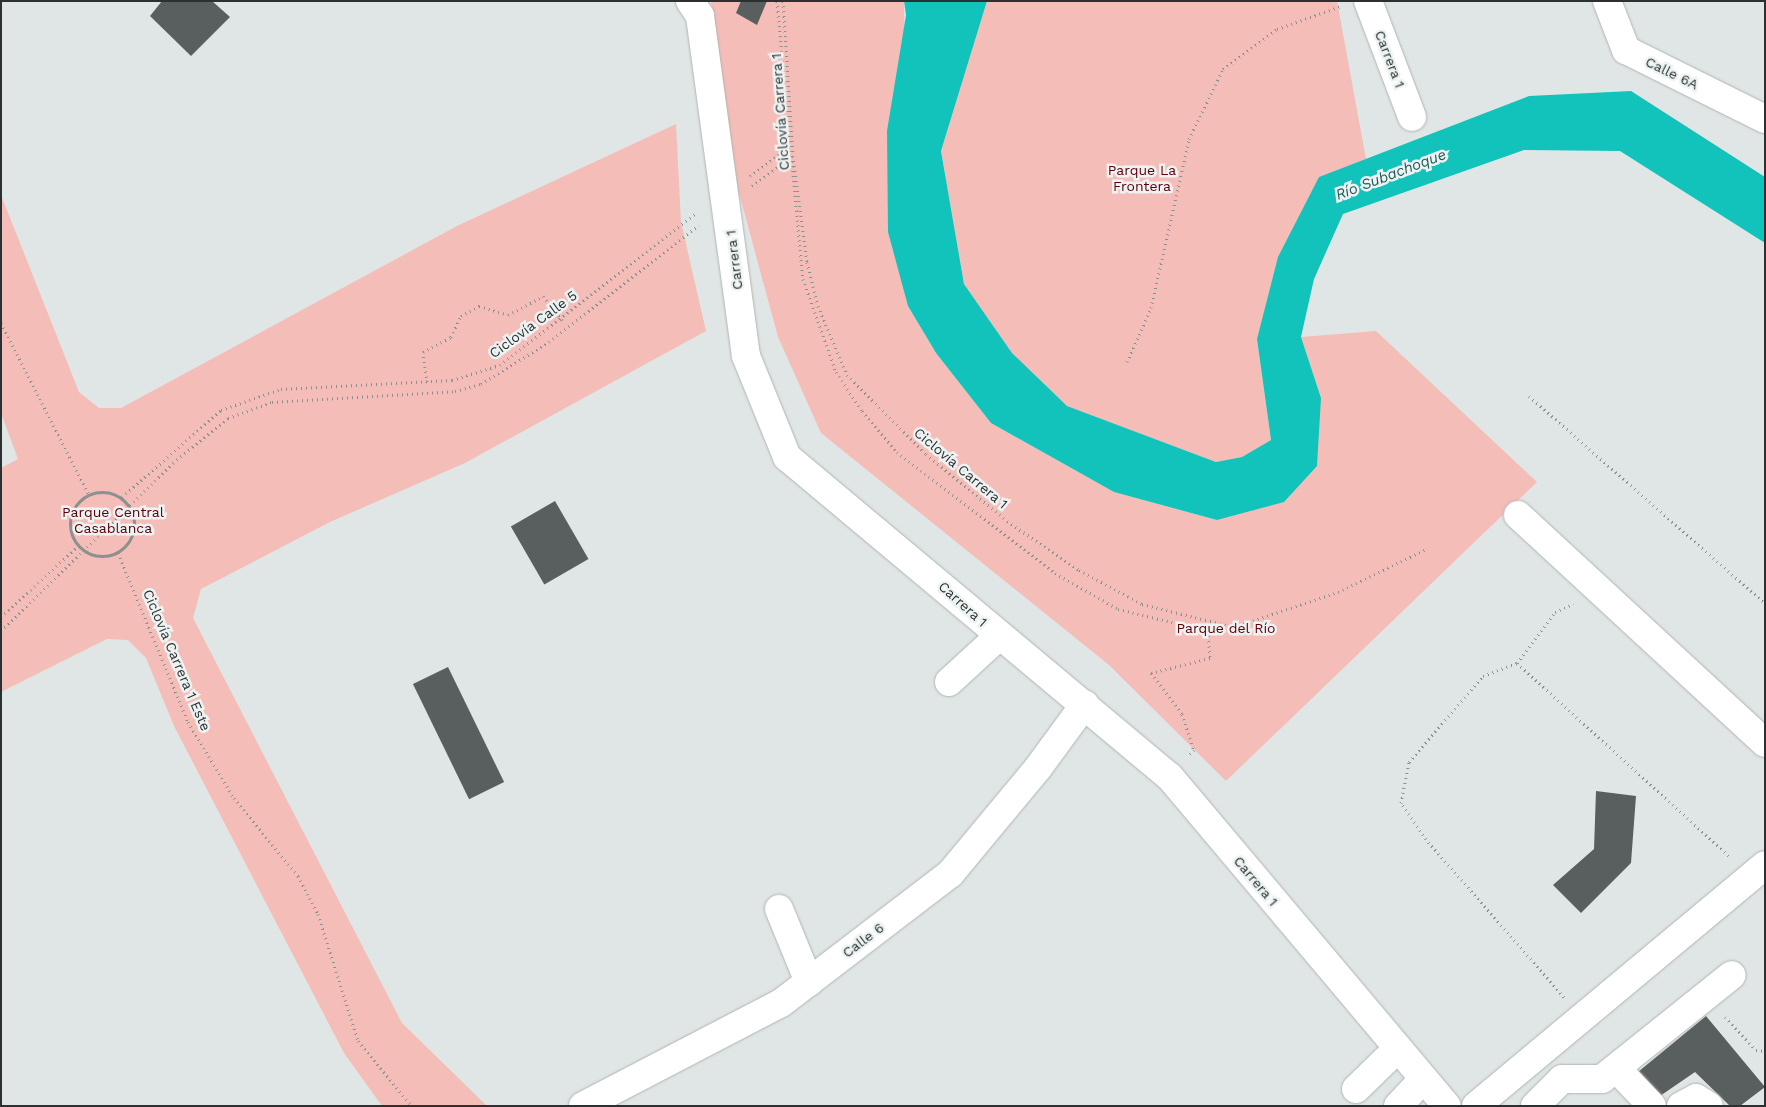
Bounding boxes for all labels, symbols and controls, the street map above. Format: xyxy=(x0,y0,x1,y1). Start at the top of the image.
street label: Carrera 1 xyxy=(1371,28,1409,90)
street label: Ciclovía Carrera 1 xyxy=(768,53,792,171)
street label: Calle 6A xyxy=(1643,53,1701,93)
water label: Río Subachoque xyxy=(1333,146,1449,204)
park label: Parque La Frontera xyxy=(1108,162,1176,194)
street label: Carrera 1 xyxy=(722,229,746,291)
street label: Ciclovía Calle 5 xyxy=(486,286,580,362)
street label: Ciclovía Carrera 1 xyxy=(910,424,1012,512)
park label: Parque Central Casablanca xyxy=(62,504,164,536)
street label: Carrera 1 xyxy=(935,578,991,630)
street label: Ciclovía Carrera 1 Este xyxy=(139,586,215,734)
park label: Parque del Río xyxy=(1176,620,1276,636)
street label: Carrera 1 xyxy=(1230,852,1282,910)
street label: Calle 6 xyxy=(839,919,887,961)

